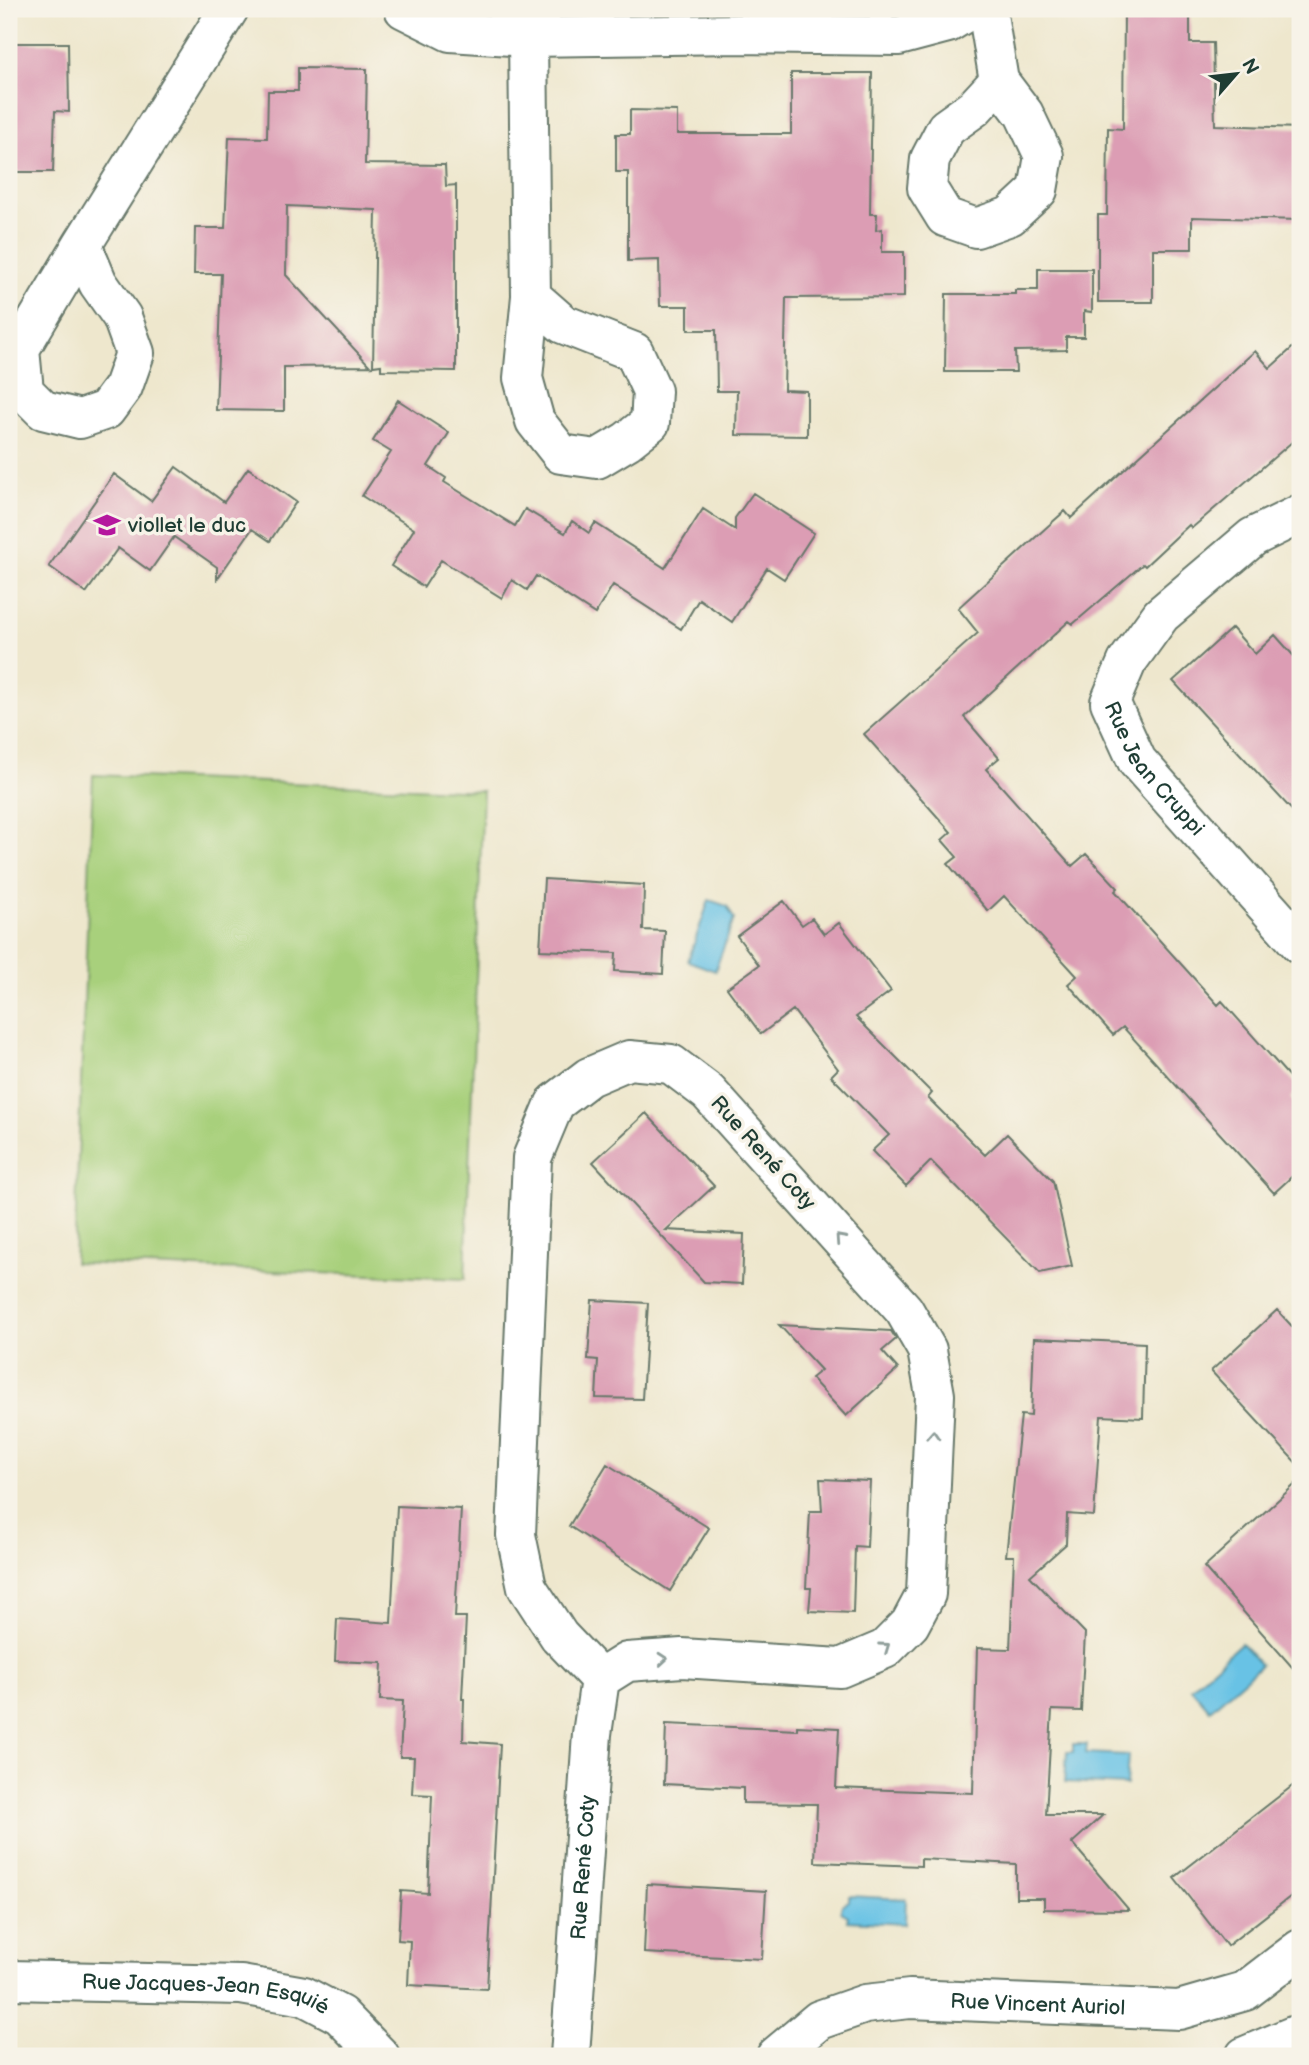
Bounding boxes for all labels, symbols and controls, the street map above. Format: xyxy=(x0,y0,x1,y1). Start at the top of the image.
north arrow xyxy=(1200,38,1270,108)
text: N xyxy=(1236,55,1263,78)
school or university icon: viollet le duc xyxy=(92,510,122,540)
place label: viollet le duc xyxy=(127,513,246,538)
street label: Rue Jean Cruppi xyxy=(1099,698,1210,841)
street label: Rue René Coty xyxy=(705,1091,821,1216)
one-way arrow xyxy=(836,1234,848,1247)
one-way arrow xyxy=(926,1429,941,1440)
one-way arrow xyxy=(877,1642,890,1655)
one-way arrow xyxy=(658,1652,669,1667)
street label: Rue René Coty xyxy=(565,1794,600,1941)
street label: Rue Jacques-Jean Esquié xyxy=(82,1969,334,2020)
street label: Rue Vincent Auriol xyxy=(950,1988,1126,2020)

